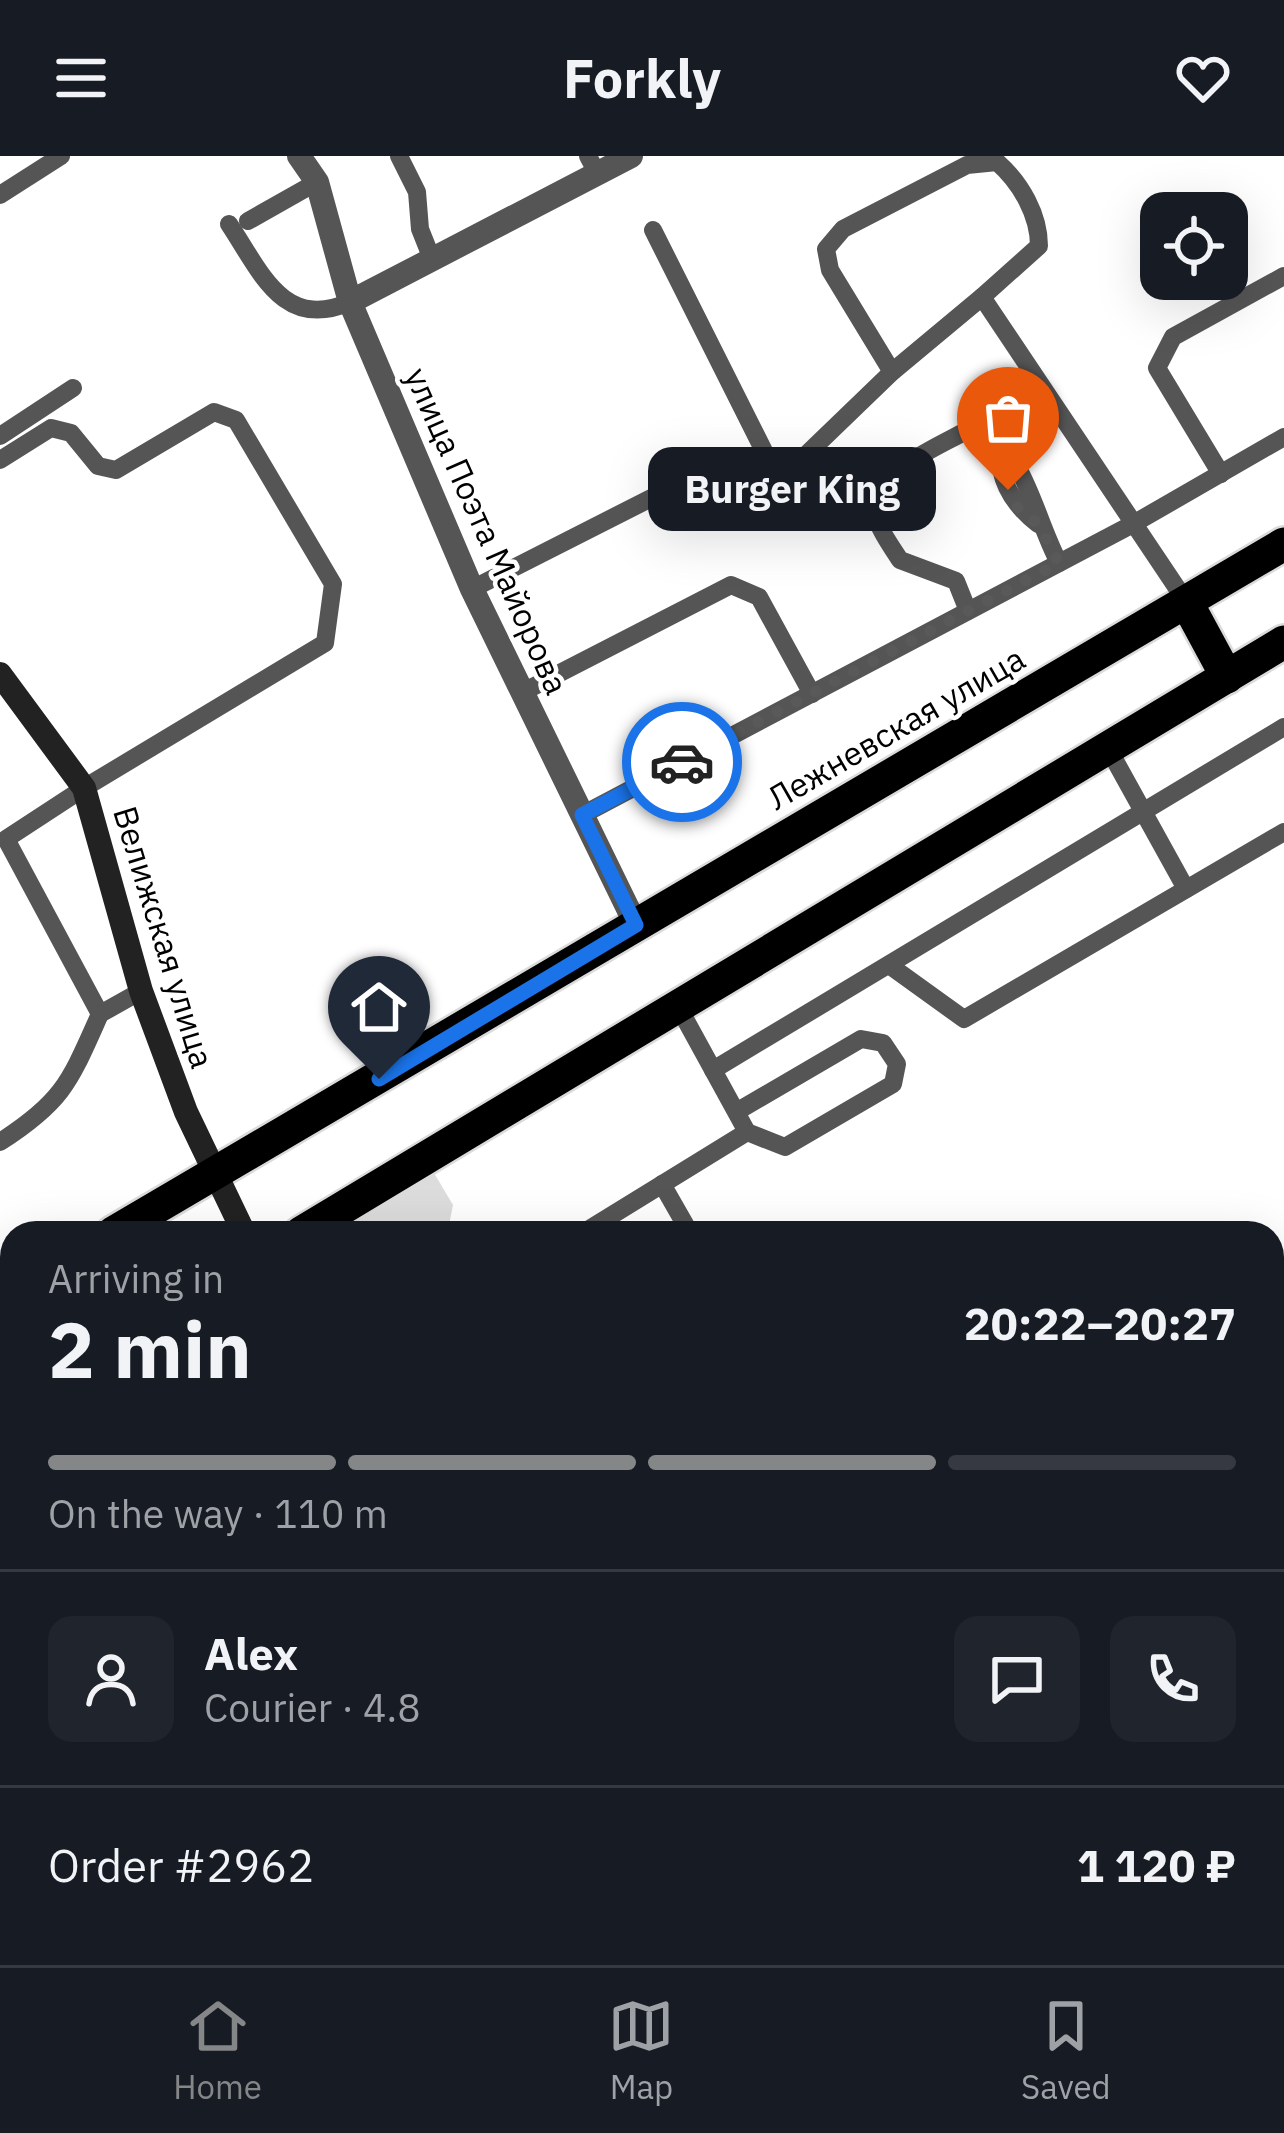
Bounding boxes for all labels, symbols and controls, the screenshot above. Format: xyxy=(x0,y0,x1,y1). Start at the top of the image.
text: Forkly xyxy=(563,43,721,113)
icon: menu xyxy=(48,45,114,111)
icon: heart xyxy=(1170,45,1236,111)
map controls xyxy=(1140,192,1248,300)
button: locate xyxy=(1140,192,1248,300)
street label: улица Поэта Майорова xyxy=(396,361,579,701)
pin xyxy=(957,367,1059,490)
icon: bag xyxy=(975,385,1041,451)
callout: Burger King xyxy=(648,448,936,532)
text: Burger King xyxy=(684,463,900,514)
street label: Лежневская улица xyxy=(759,636,1032,819)
courier xyxy=(622,702,742,822)
icon: car xyxy=(649,729,715,795)
street label: Велижская улица xyxy=(104,801,225,1073)
pin xyxy=(328,956,430,1079)
icon: home xyxy=(346,974,412,1040)
text: Arriving in xyxy=(48,1253,224,1304)
text: 20:22–20:27 xyxy=(964,1294,1236,1352)
text: 2 min xyxy=(48,1298,252,1399)
text: On the way · 110 m xyxy=(48,1488,388,1539)
button: person xyxy=(48,1616,174,1742)
button: chat xyxy=(954,1616,1080,1742)
button: phone xyxy=(1110,1616,1236,1742)
text: Alex xyxy=(204,1624,298,1682)
text: Courier · 4.8 xyxy=(204,1682,421,1733)
text: Order #2962 xyxy=(48,1836,314,1894)
text: 1 120 ₽ xyxy=(1077,1836,1236,1894)
tab: Home xyxy=(173,1993,262,2108)
tab: Map xyxy=(608,1993,674,2108)
tab: Saved xyxy=(1021,1993,1111,2108)

